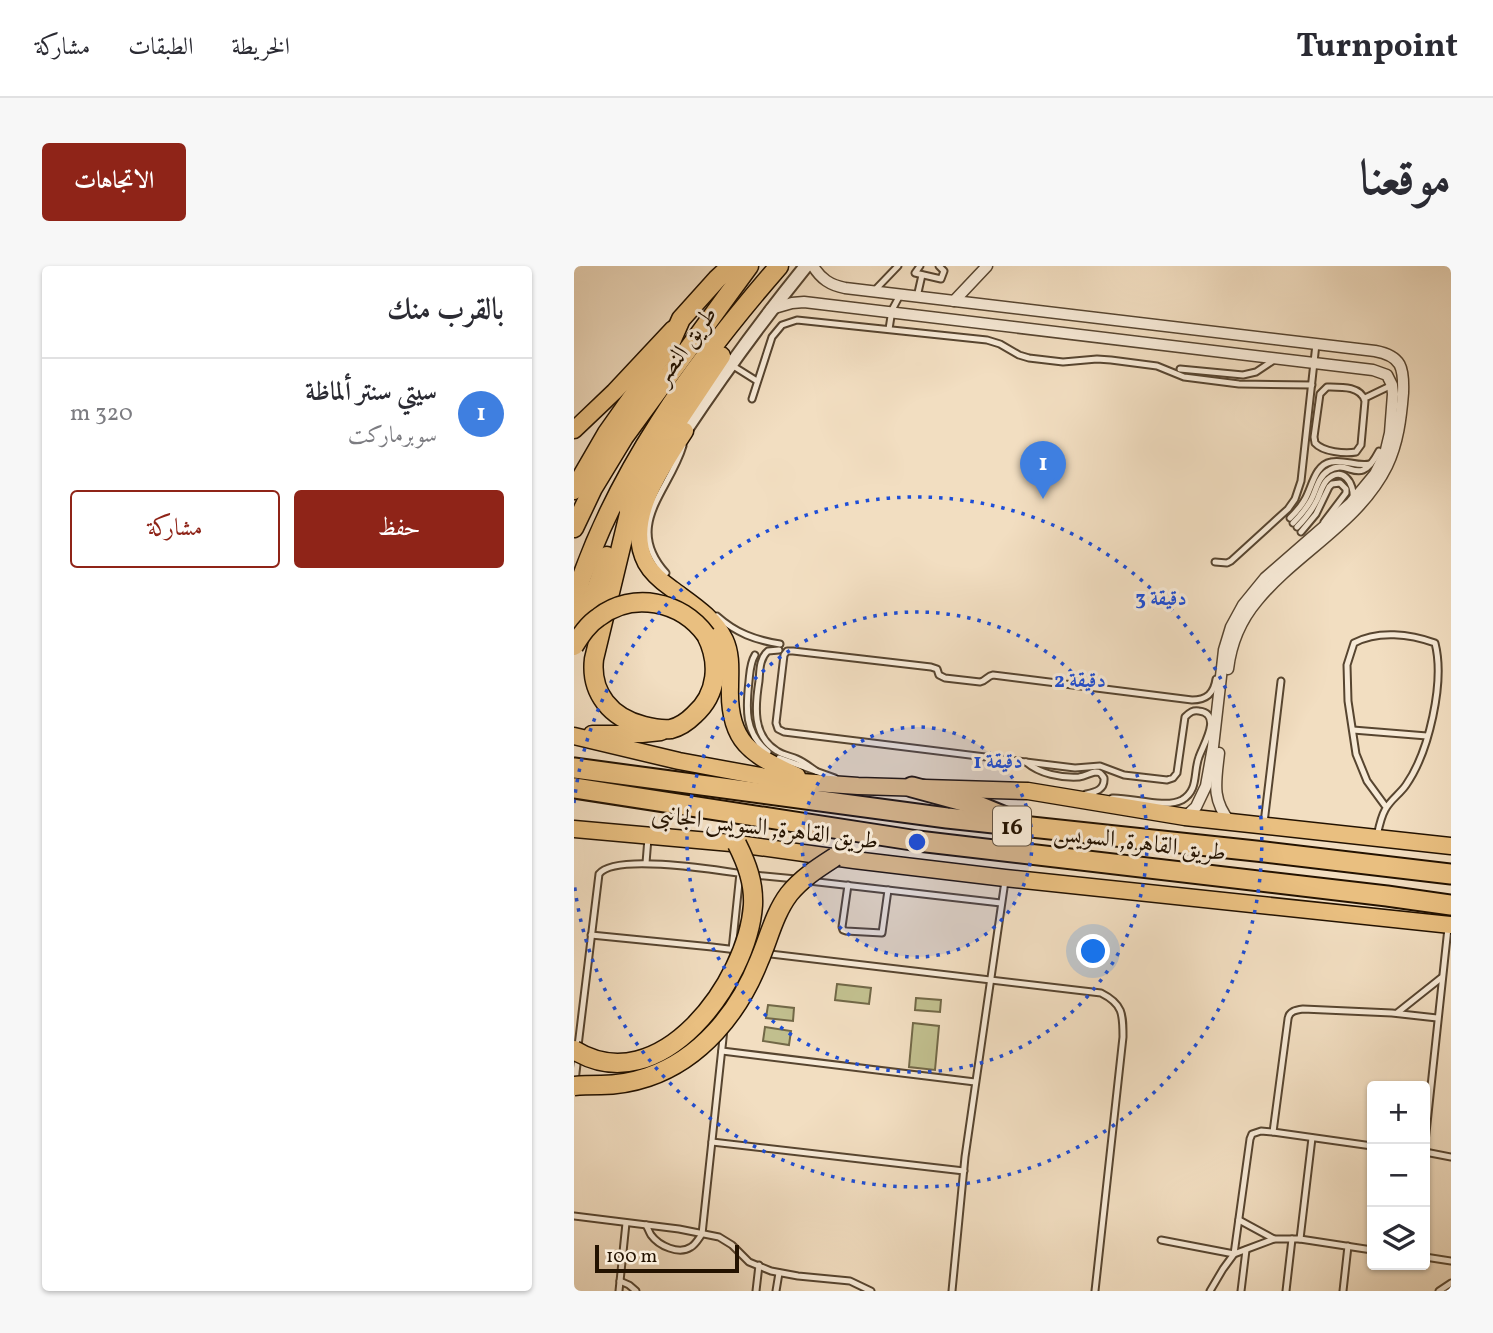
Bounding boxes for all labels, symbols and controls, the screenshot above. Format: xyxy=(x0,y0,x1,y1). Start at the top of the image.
text: Turnpoint xyxy=(1296,25,1458,71)
text: مشاركة xyxy=(35,31,90,65)
text: الطبقات xyxy=(128,31,194,65)
text: الخريطة xyxy=(232,31,290,65)
button: الاتجاهات xyxy=(42,143,186,221)
text: موقعنا xyxy=(1359,147,1451,216)
text: بالقرب منك xyxy=(387,290,504,332)
street label: طريق النصر xyxy=(645,300,727,395)
text: سيتي سنتر ألماظة xyxy=(305,375,437,411)
text: 320 m xyxy=(70,398,133,430)
text: 1 xyxy=(476,398,486,430)
text: سوبرماركت xyxy=(348,420,437,452)
pin: 1 xyxy=(1020,441,1066,499)
button: مشاركة xyxy=(70,490,280,568)
button: حفظ xyxy=(294,490,504,568)
text: 3 دقيقة xyxy=(1135,585,1187,614)
text: 2 دقيقة xyxy=(1054,667,1106,696)
text: 1 دقيقة xyxy=(973,748,1023,777)
street label: طريق القاهرة, السويس الجانبى xyxy=(649,798,880,860)
road number: 16 xyxy=(993,806,1031,846)
street label: طريق القاهرة, السويس xyxy=(1052,817,1228,871)
centre of rings xyxy=(905,830,929,854)
your location xyxy=(1076,934,1110,968)
map controls xyxy=(1367,1081,1430,1270)
button: + xyxy=(1367,1081,1430,1144)
button: − xyxy=(1367,1144,1430,1207)
button: layers xyxy=(1367,1207,1430,1270)
scale bar xyxy=(595,1242,738,1274)
text: 100 m xyxy=(606,1244,657,1270)

